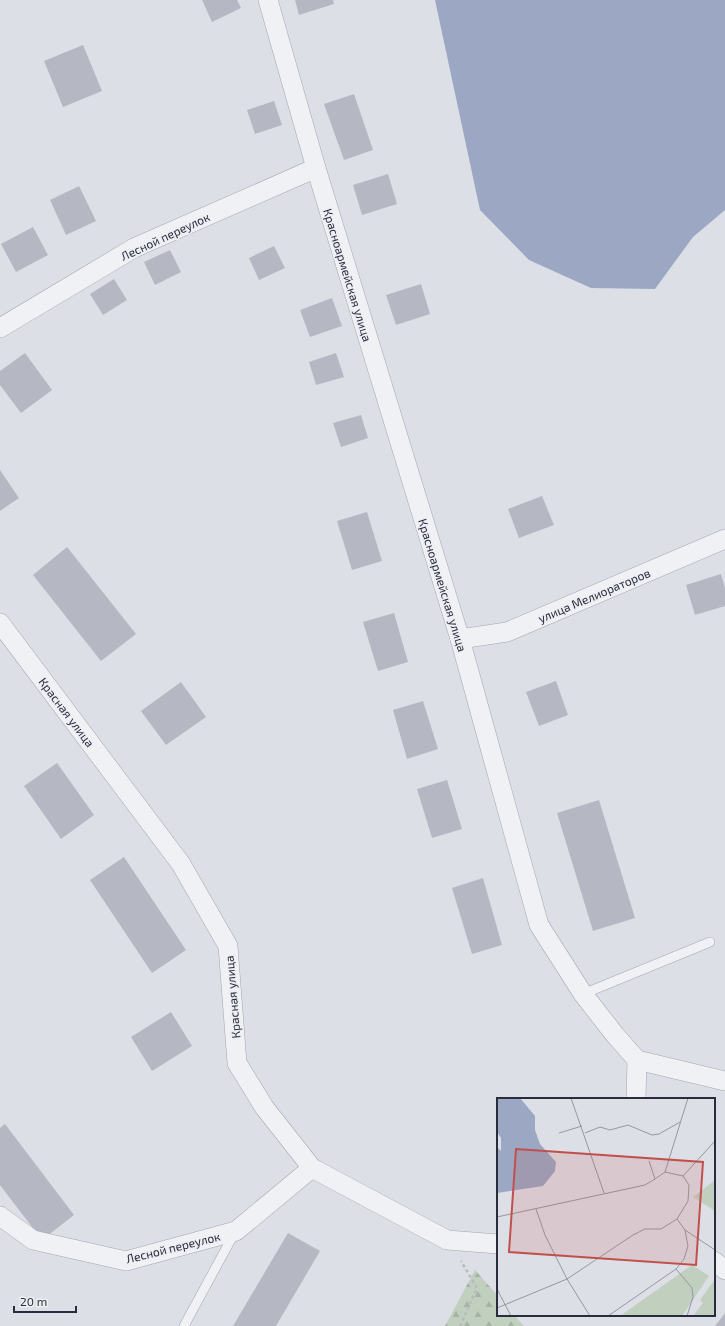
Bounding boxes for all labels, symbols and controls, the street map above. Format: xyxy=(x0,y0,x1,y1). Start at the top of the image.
street label: Красноармейская улица xyxy=(320,207,375,343)
street label: Лесной переулок xyxy=(118,209,213,264)
street label: Красноармейская улица xyxy=(415,517,470,653)
street label: улица Мелиораторов xyxy=(536,565,653,626)
street label: Красная улица xyxy=(36,675,98,750)
street label: Красная улица xyxy=(221,955,244,1039)
inset map xyxy=(497,1098,715,1316)
street label: Лесной переулок xyxy=(124,1228,222,1266)
scale bar xyxy=(14,1288,76,1314)
text: 20 m xyxy=(20,1294,47,1308)

